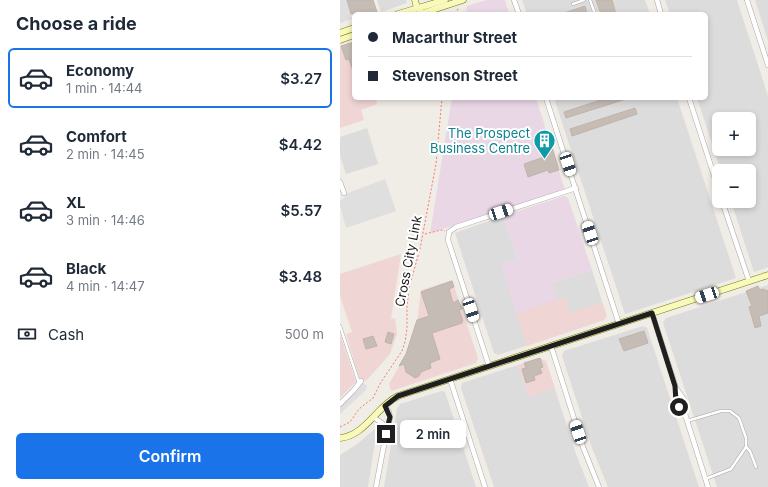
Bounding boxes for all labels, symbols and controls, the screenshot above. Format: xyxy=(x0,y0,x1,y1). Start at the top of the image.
text: Choose a ride xyxy=(16,13,137,34)
text: Macarthur Street xyxy=(392,28,517,47)
icon: car xyxy=(18,60,54,96)
text: Economy xyxy=(66,61,134,80)
text: Stevenson Street xyxy=(392,66,518,85)
text: $3.27 xyxy=(280,69,322,88)
text: 1 min · 14:44 xyxy=(66,80,142,96)
map controls xyxy=(712,112,756,208)
button: + xyxy=(712,112,756,156)
place label: The Prospect Business Centre xyxy=(430,125,530,156)
icon: car xyxy=(18,126,54,162)
text: Comfort xyxy=(66,127,127,146)
building icon: The Prospect Business Centre xyxy=(532,127,558,160)
text: $4.42 xyxy=(279,135,322,154)
text: 2 min · 14:45 xyxy=(66,146,145,162)
car xyxy=(559,151,577,177)
button: − xyxy=(712,164,756,208)
icon: car xyxy=(18,192,54,228)
text: XL xyxy=(66,193,86,212)
text: $5.57 xyxy=(280,201,322,220)
car xyxy=(488,203,514,221)
text: 3 min · 14:46 xyxy=(66,212,145,228)
street label: Cross City Link xyxy=(391,214,425,308)
car xyxy=(581,220,599,246)
icon: car xyxy=(18,258,54,294)
text: Black xyxy=(66,259,106,278)
text: $3.48 xyxy=(279,267,322,286)
text: 4 min · 14:47 xyxy=(66,278,145,294)
car xyxy=(694,286,720,304)
car xyxy=(462,297,480,323)
icon: cash xyxy=(16,323,38,345)
text: Cash xyxy=(48,325,84,344)
text: 500 m xyxy=(285,326,324,342)
route start xyxy=(670,398,688,416)
car xyxy=(569,419,587,445)
callout: 2 min xyxy=(400,420,466,448)
route end xyxy=(377,425,395,443)
text: 2 min xyxy=(416,426,450,442)
button: Confirm xyxy=(16,433,324,479)

